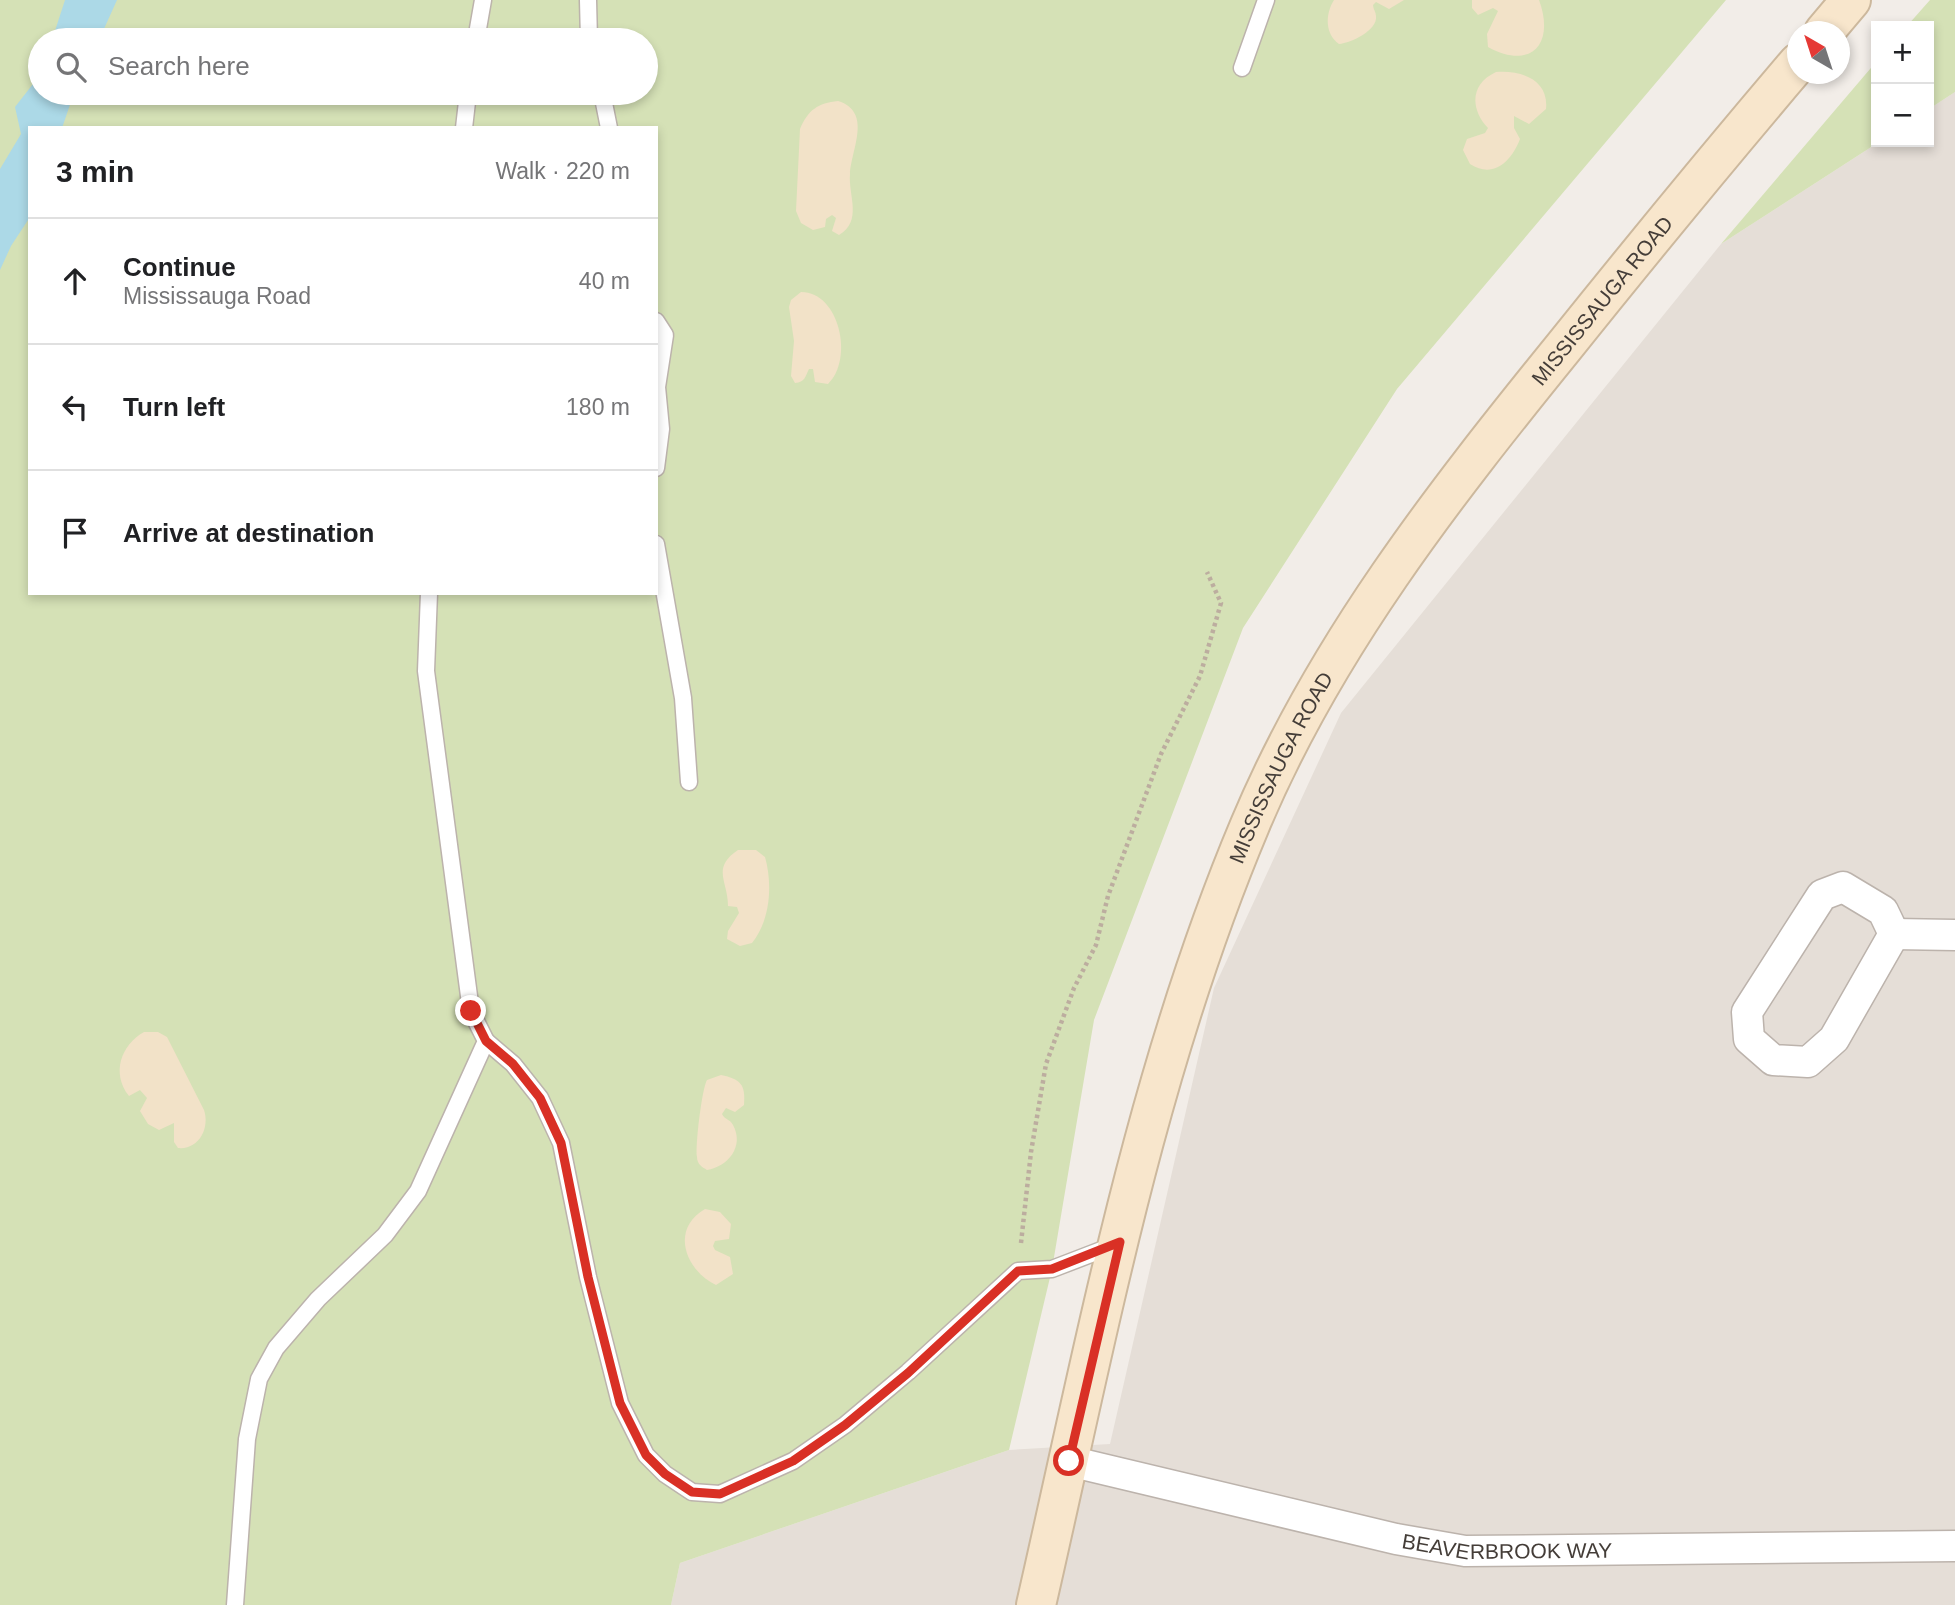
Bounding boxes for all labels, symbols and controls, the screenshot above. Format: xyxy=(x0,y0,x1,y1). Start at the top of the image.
north arrow xyxy=(1787,21,1850,84)
map controls xyxy=(1871,21,1934,147)
button: + xyxy=(1871,21,1934,84)
search box xyxy=(28,28,658,105)
icon: search xyxy=(52,48,90,86)
text: Search here xyxy=(108,51,250,81)
button: − xyxy=(1871,84,1934,147)
text: 3 min xyxy=(56,155,134,188)
text: Walk · 220 m xyxy=(495,158,630,184)
street label: MISSISSAUGA ROAD xyxy=(1527,211,1677,389)
text: Continue xyxy=(123,252,236,282)
icon: ahead xyxy=(56,262,94,300)
text: 40 m xyxy=(579,268,630,294)
text: Mississauga Road xyxy=(123,283,311,309)
icon: left xyxy=(56,388,94,426)
text: Turn left xyxy=(123,392,225,422)
text: 180 m xyxy=(566,394,630,420)
icon: arrive xyxy=(56,514,94,552)
text: Arrive at destination xyxy=(123,518,374,548)
street label: MISSISSAUGA ROAD xyxy=(1224,668,1337,866)
route end xyxy=(455,995,486,1026)
route start xyxy=(1053,1445,1084,1476)
street label: BEAVERBROOK WAY xyxy=(1400,1529,1612,1563)

